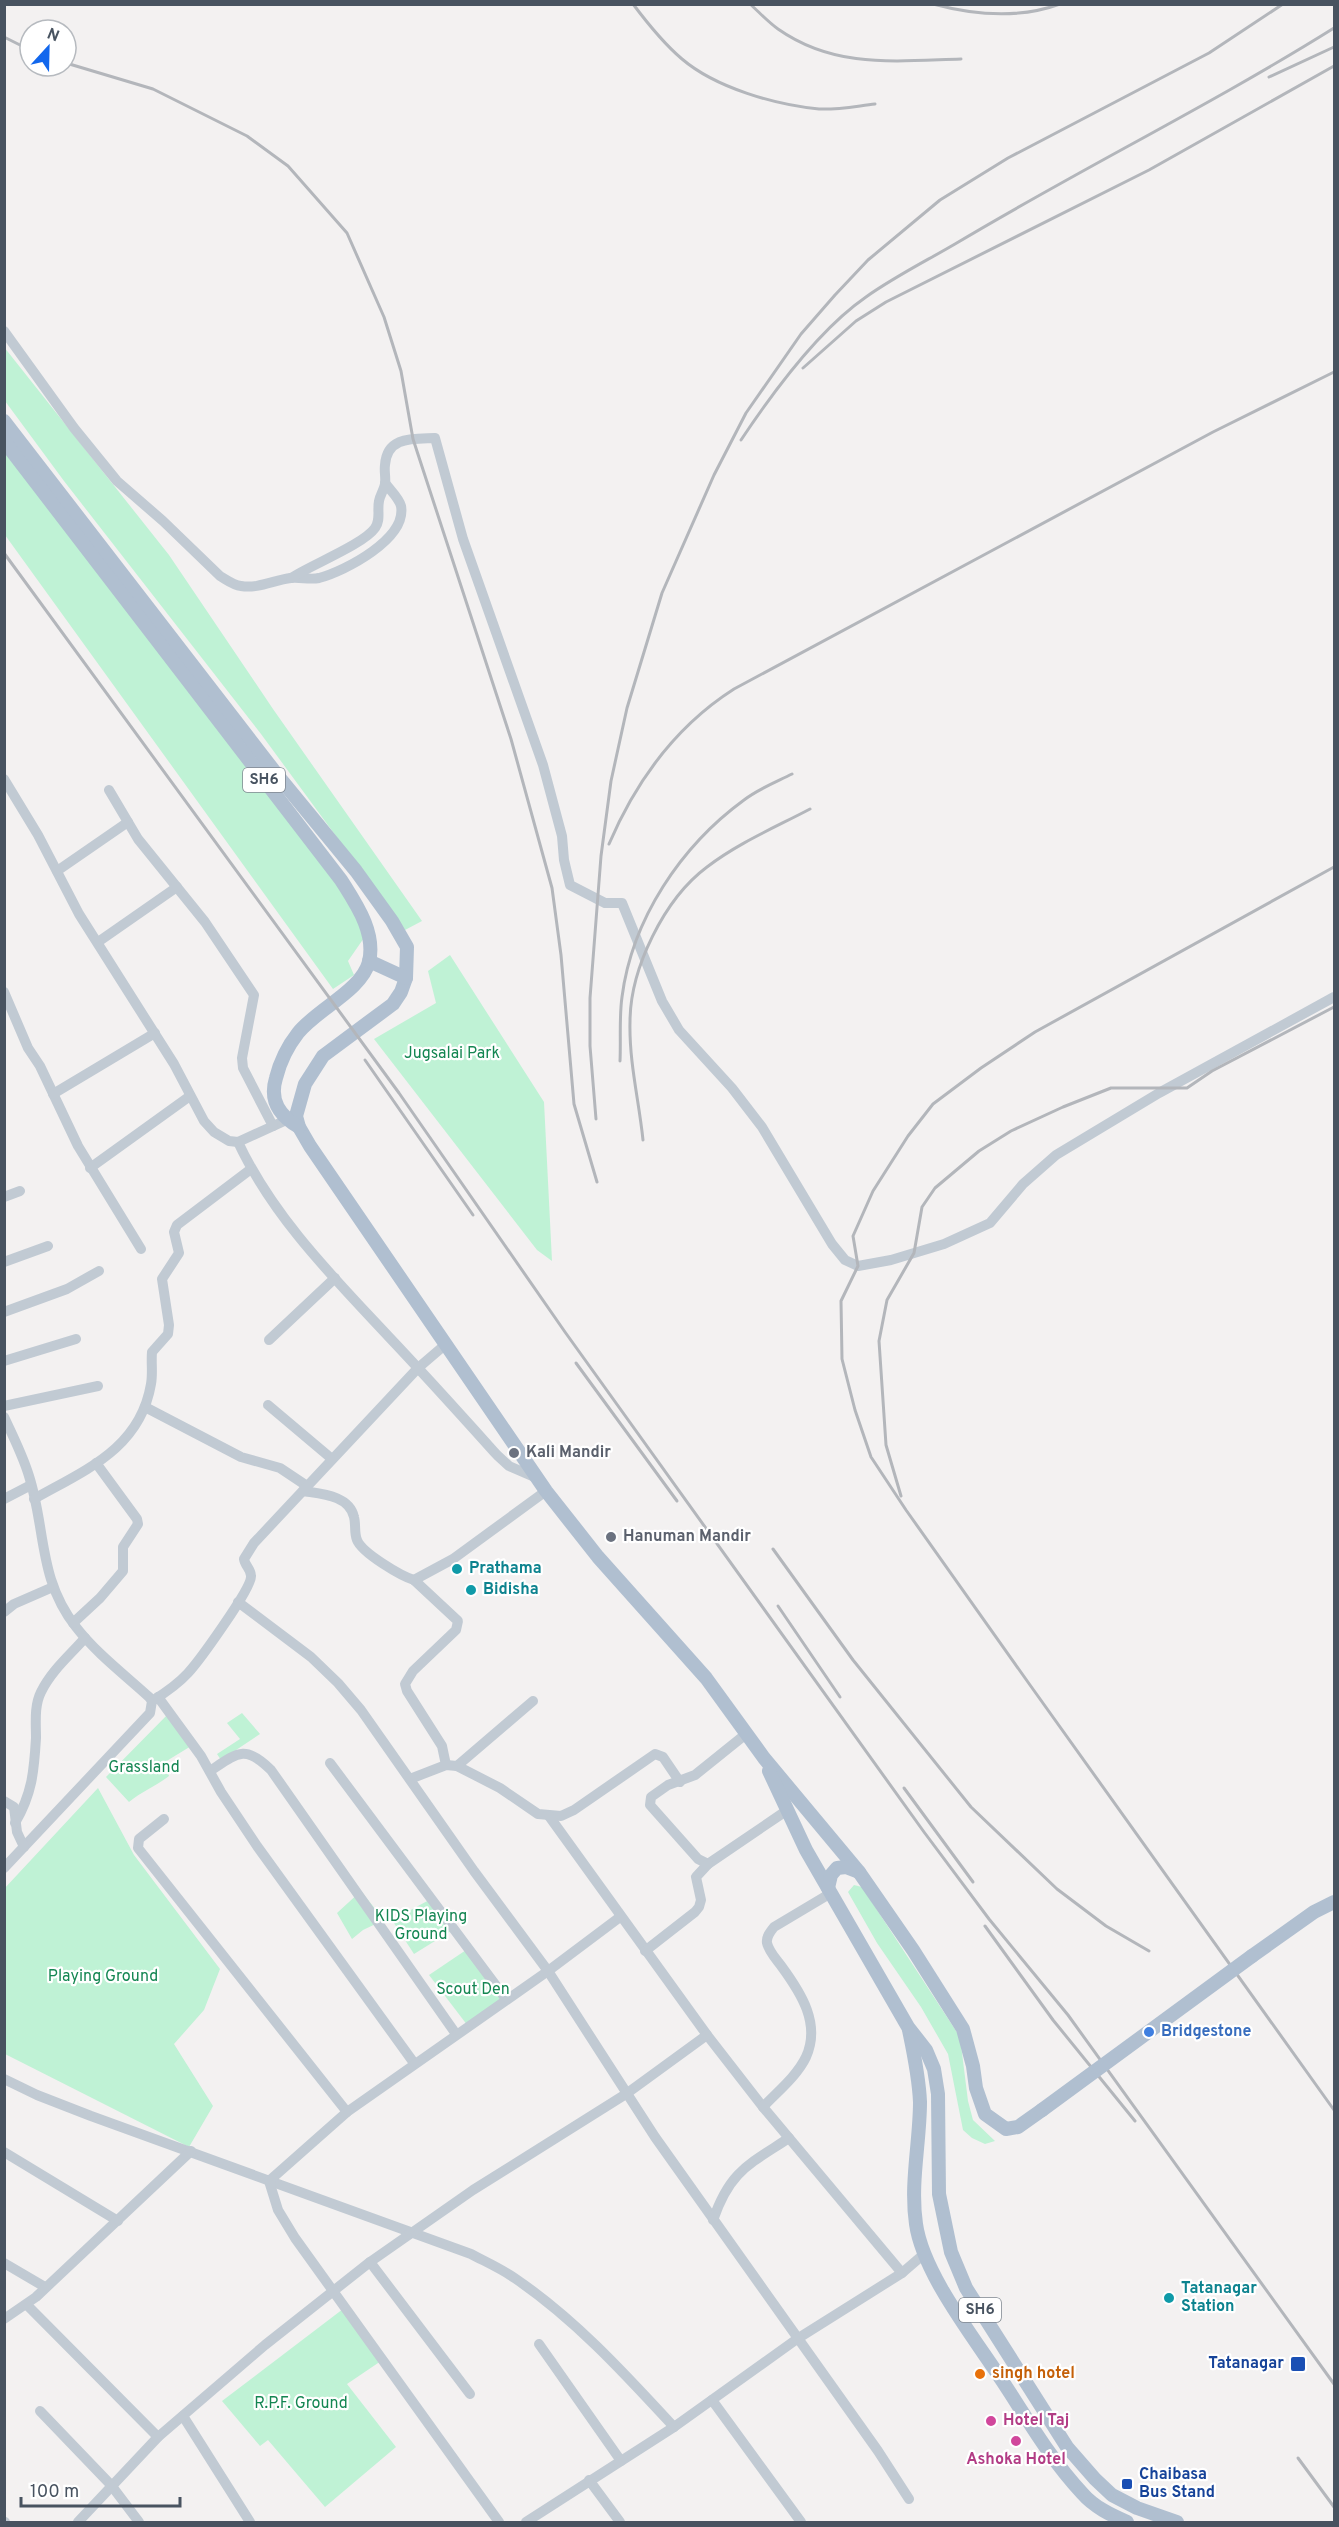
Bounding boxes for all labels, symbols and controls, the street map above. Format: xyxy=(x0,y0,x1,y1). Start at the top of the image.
north arrow xyxy=(18,18,78,78)
text: N xyxy=(44,25,62,47)
road number: SH6 xyxy=(243,768,285,792)
park label: Jugsalai Park xyxy=(404,1044,500,1064)
place label: Kali Mandir xyxy=(526,1443,611,1463)
marker: Kali Mandir xyxy=(507,1446,521,1460)
place label: Hanuman Mandir xyxy=(623,1527,751,1547)
marker: Hanuman Mandir xyxy=(604,1530,618,1544)
place label: Prathama xyxy=(469,1559,542,1579)
marker: Prathama xyxy=(450,1562,464,1576)
place label: Bidisha xyxy=(483,1580,539,1600)
marker: Bidisha xyxy=(464,1583,478,1597)
park label: Grassland xyxy=(108,1758,180,1778)
park label: KIDS Playing Ground xyxy=(375,1907,467,1945)
park label: Playing Ground xyxy=(48,1967,158,1987)
park label: Scout Den xyxy=(436,1980,510,2000)
place label: Bridgestone xyxy=(1161,2022,1252,2042)
marker: Bridgestone xyxy=(1142,2025,1156,2039)
place label: Tatanagar Station xyxy=(1181,2279,1257,2317)
marker: Tatanagar Station xyxy=(1162,2291,1176,2305)
road number: SH6 xyxy=(959,2298,1001,2322)
place label: Tatanagar xyxy=(1208,2354,1284,2374)
marker: Tatanagar xyxy=(1289,2355,1307,2373)
place label: singh hotel xyxy=(992,2364,1075,2384)
marker: singh hotel xyxy=(973,2367,987,2381)
park label: R.P.F. Ground xyxy=(254,2394,348,2414)
place label: Hotel Taj xyxy=(1003,2411,1069,2431)
marker: Hotel Taj xyxy=(984,2414,998,2428)
marker: Ashoka Hotel xyxy=(1009,2434,1023,2448)
place label: Ashoka Hotel xyxy=(966,2450,1066,2470)
place label: Chaibasa Bus Stand xyxy=(1139,2465,1215,2503)
scale bar xyxy=(21,2470,180,2508)
marker: Chaibasa Bus Stand xyxy=(1120,2477,1134,2491)
text: 100 m xyxy=(30,2481,79,2504)

